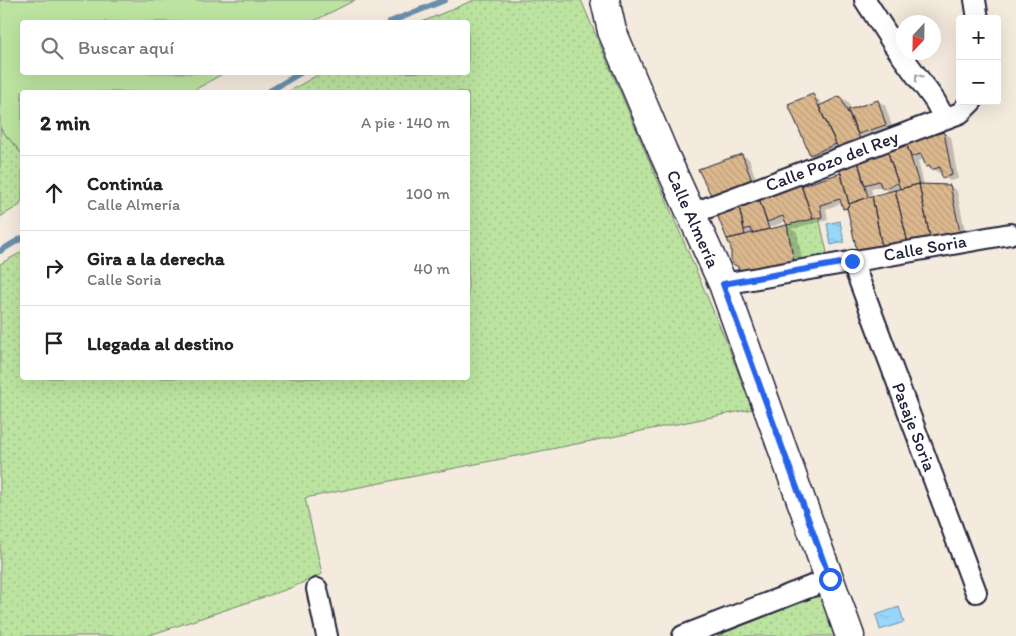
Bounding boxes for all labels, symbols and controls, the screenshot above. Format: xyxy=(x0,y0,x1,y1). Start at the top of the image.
north arrow xyxy=(896,15,941,60)
map controls xyxy=(956,15,1001,105)
button: + xyxy=(956,15,1001,60)
search box xyxy=(20,20,470,75)
icon: search xyxy=(38,34,66,62)
text: Buscar aquí xyxy=(78,36,174,59)
button: − xyxy=(956,60,1001,105)
one-way arrow xyxy=(915,73,924,83)
text: 2 min xyxy=(40,110,90,135)
text: A pie · 140 m xyxy=(361,113,450,132)
street label: Calle Pozo del Rey xyxy=(762,125,902,196)
street label: Calle Almería xyxy=(662,167,725,272)
text: Continúa xyxy=(87,172,163,195)
icon: ahead xyxy=(40,179,68,207)
text: 100 m xyxy=(406,184,450,203)
text: Calle Almería xyxy=(87,195,180,214)
street label: Calle Soria xyxy=(882,230,968,266)
text: Gira a la derecha xyxy=(87,247,225,270)
route end xyxy=(841,250,864,273)
icon: right xyxy=(40,254,68,282)
text: 40 m xyxy=(413,259,450,278)
text: Calle Soria xyxy=(87,270,161,289)
icon: arrive xyxy=(40,329,68,357)
text: Llegada al destino xyxy=(87,332,234,355)
street label: Pasaje Soria xyxy=(887,379,941,475)
route start xyxy=(819,568,842,591)

